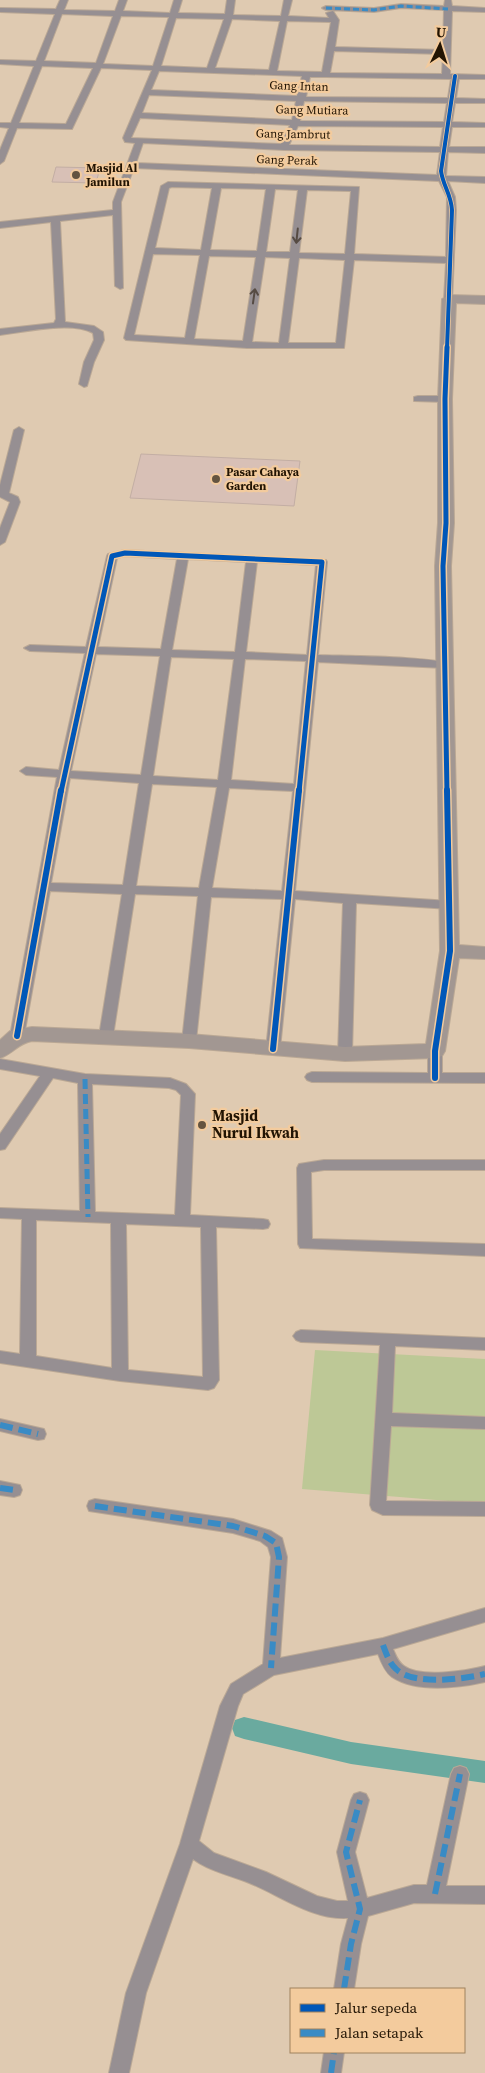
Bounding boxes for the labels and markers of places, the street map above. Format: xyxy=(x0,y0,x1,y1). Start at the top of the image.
place label: Masjid Al Jamilun xyxy=(85,160,138,190)
marker: Masjid Al Jamilun xyxy=(70,169,82,181)
place label: Pasar Cahaya Garden xyxy=(226,464,300,494)
marker: Pasar Cahaya Garden xyxy=(210,473,222,485)
place label: Masjid Nurul Ikwah xyxy=(212,1105,299,1143)
marker: Masjid Nurul Ikwah xyxy=(196,1119,208,1131)

